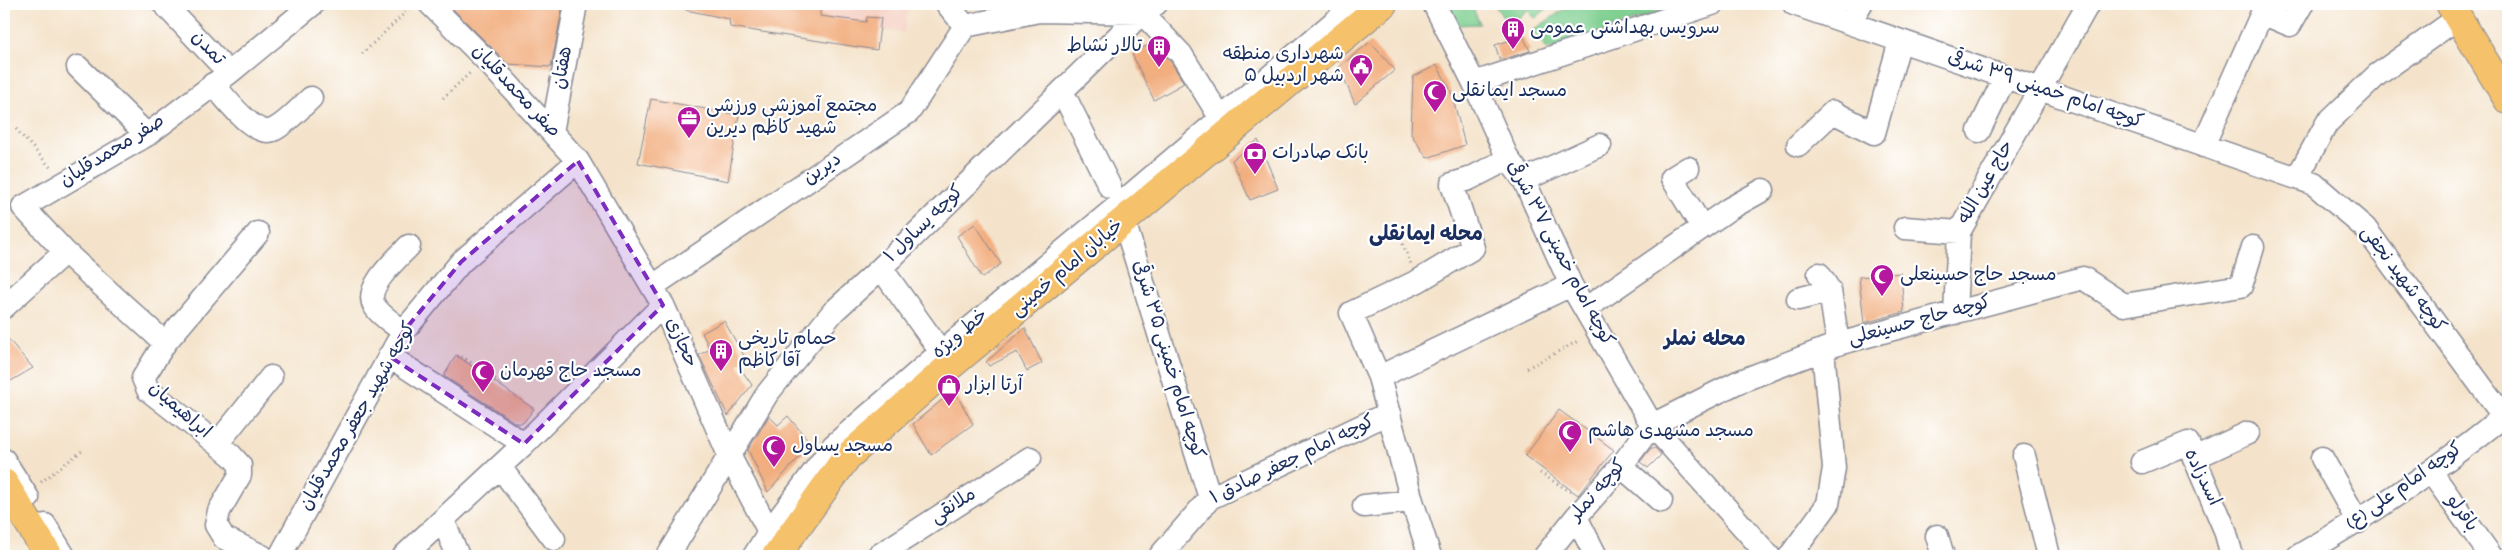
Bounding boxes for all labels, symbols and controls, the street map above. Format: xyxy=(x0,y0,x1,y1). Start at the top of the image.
building icon: سرویس بهداشتی عمومی xyxy=(1500,16,1526,50)
place label: سرویس بهداشتی عمومی xyxy=(1530,16,1720,43)
street label: تمدن xyxy=(184,25,231,73)
place label: تالار نشاط xyxy=(1067,34,1142,61)
building icon: تالار نشاط xyxy=(1146,34,1172,68)
street label: صفر محمدقلیان xyxy=(464,39,566,145)
place label: شهرداری منطقه ۵ شهر اردبیل xyxy=(1223,42,1344,91)
street label: کوچه امام خمینی ۳۹ شرقی xyxy=(1944,43,2147,137)
street label: هفتان xyxy=(547,44,581,92)
public building icon: شهرداری منطقه ۵ شهر اردبیل xyxy=(1348,53,1374,87)
mosque icon: مسجد ایمانقلی xyxy=(1422,79,1448,113)
place label: مسجد ایمانقلی xyxy=(1452,79,1567,106)
place label: مجتمع آموزشی ورزشی شهید کاظم دیرین xyxy=(706,94,877,143)
office icon: مجتمع آموزشی ورزشی شهید کاظم دیرین xyxy=(676,105,702,139)
street label: صفر محمدقلیان xyxy=(55,109,171,195)
street label: حاج عین الله xyxy=(1952,136,2022,230)
bank icon: بانک صادرات xyxy=(1242,141,1268,175)
place label: بانک صادرات xyxy=(1272,141,1369,168)
street label: دیرین xyxy=(798,147,848,193)
street label: کوچه امام خمینی ۳۷ شرقی xyxy=(1499,155,1621,352)
street label: کوچه یساول ۱ xyxy=(879,180,971,270)
street label: خیابان امام خمینی xyxy=(1006,214,1130,324)
street label: کوچه شهید نجفی xyxy=(2353,221,2451,339)
district label: محله ایمانقلی xyxy=(1369,222,1483,250)
street label: کوچه امام خمینی ۳۵ شرقی xyxy=(1124,257,1212,463)
mosque icon: مسجد حاج حسینعلی xyxy=(1869,263,1895,297)
place label: مسجد حاج حسینعلی xyxy=(1900,263,2057,290)
street label: کوچه حاج حسینعلی xyxy=(1846,290,1994,354)
street label: خط ویژه xyxy=(927,303,995,367)
street label: حجازی xyxy=(657,314,703,372)
street label: کوچه شهید جعفر محمدقلیان xyxy=(294,318,424,516)
place label: حمام تاریخی آقا کاظم xyxy=(738,327,836,376)
district label: محله نملر xyxy=(1662,327,1746,355)
building icon: حمام تاریخی آقا کاظم xyxy=(708,338,734,372)
mosque icon: مسجد حاج قهرمان xyxy=(470,359,496,393)
place label: مسجد حاج قهرمان xyxy=(500,359,642,386)
shop icon: آرتا ابزار xyxy=(936,373,962,407)
place label: آرتا ابزار xyxy=(964,373,1024,400)
street label: ابراهیمیان xyxy=(142,376,216,446)
street label: کوچه امام جعفر صادق ۱ xyxy=(1206,409,1380,513)
mosque icon: مسجد مشهدی هاشم xyxy=(1557,419,1583,453)
place label: مسجد مشهدی هاشم xyxy=(1588,419,1754,446)
mosque icon: مسجد یساول xyxy=(761,434,787,468)
place label: مسجد یساول xyxy=(792,434,893,461)
street label: کوچه امام علی (ع) xyxy=(2341,437,2469,537)
street label: اسدزاده xyxy=(2176,445,2226,511)
street label: کوچه نملر xyxy=(1563,454,1634,530)
street label: ملانقی xyxy=(926,482,982,532)
street label: باقرلو xyxy=(2438,489,2484,538)

